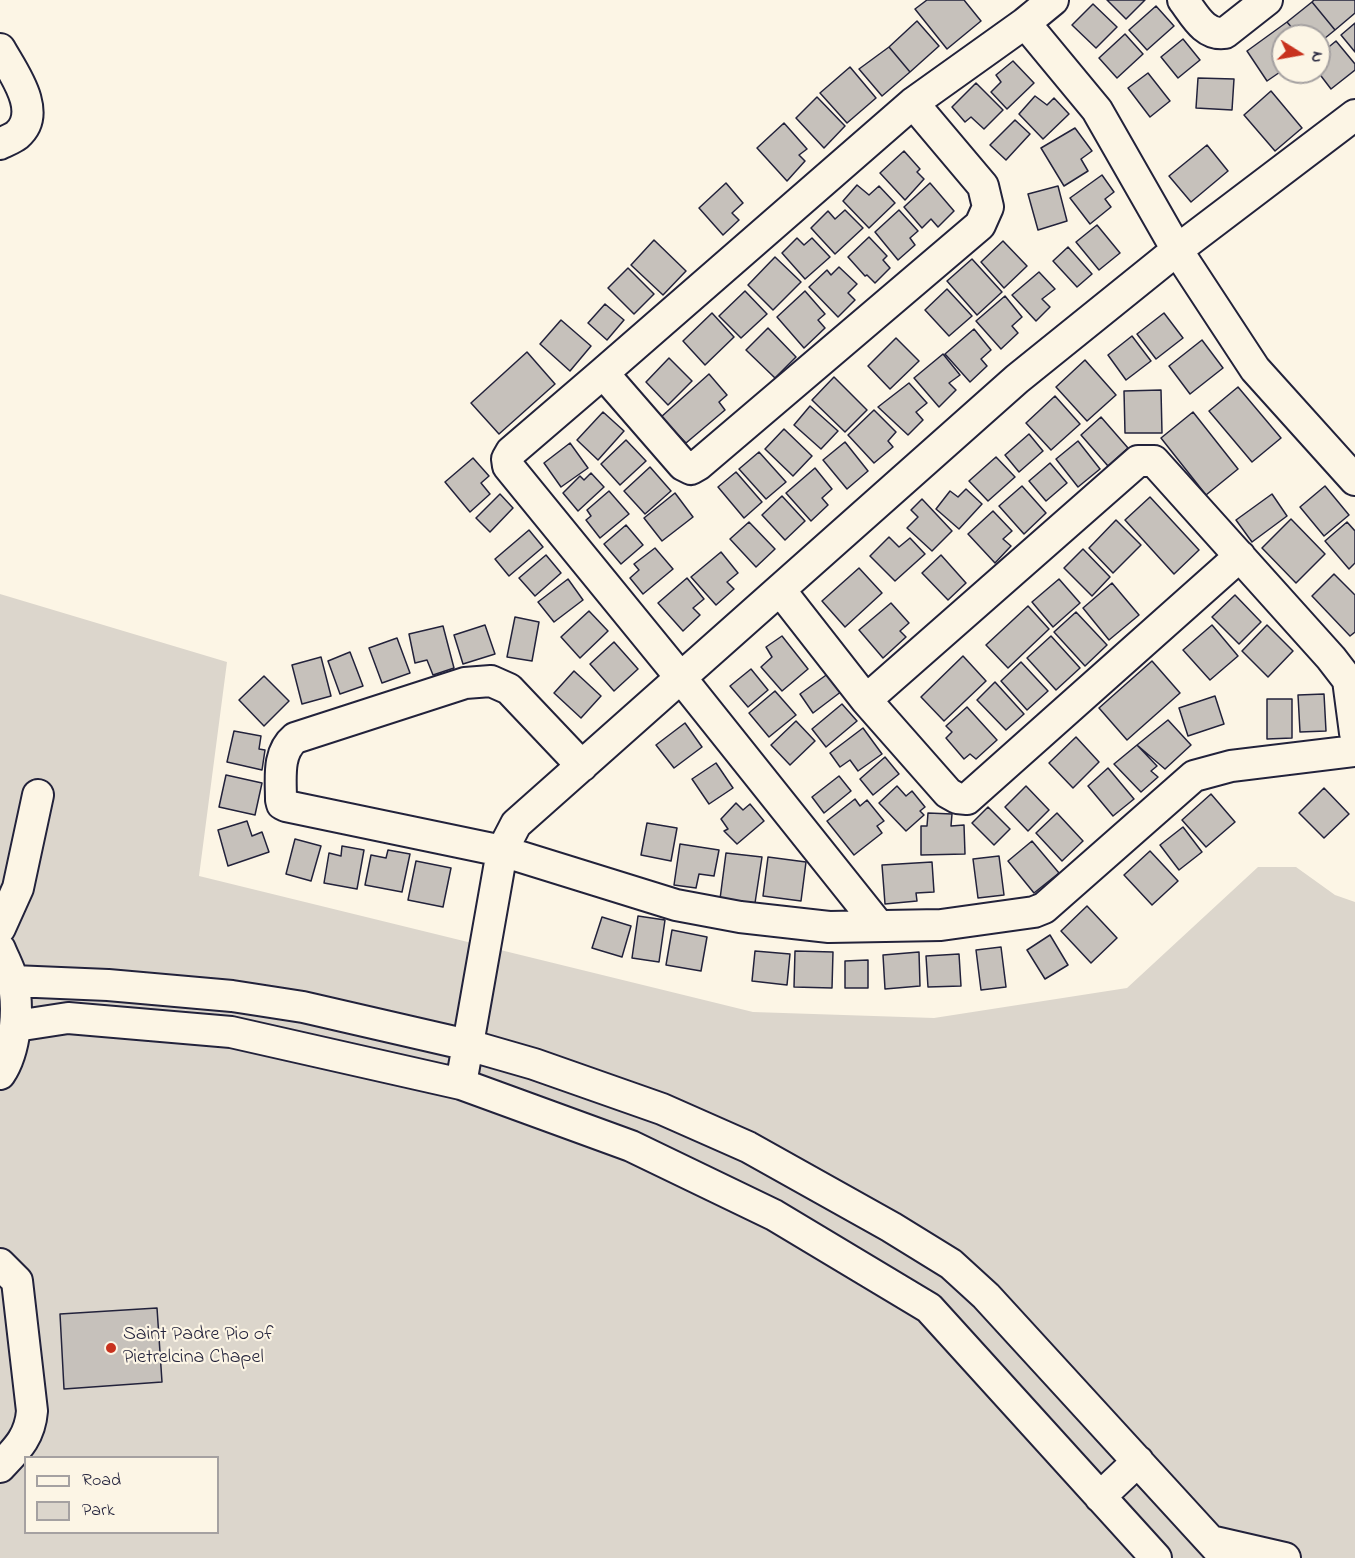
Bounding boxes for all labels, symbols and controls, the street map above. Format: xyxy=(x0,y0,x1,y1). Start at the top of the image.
north arrow xyxy=(1271,24,1331,84)
text: N xyxy=(1304,49,1330,65)
place label: Saint Padre Pio of Pietrelcina Chapel xyxy=(123,1324,273,1371)
marker: Saint Padre Pio of Pietrelcina Chapel xyxy=(104,1341,118,1355)
legend xyxy=(24,1456,219,1534)
text: Road xyxy=(82,1468,121,1494)
text: Park xyxy=(82,1498,115,1524)

